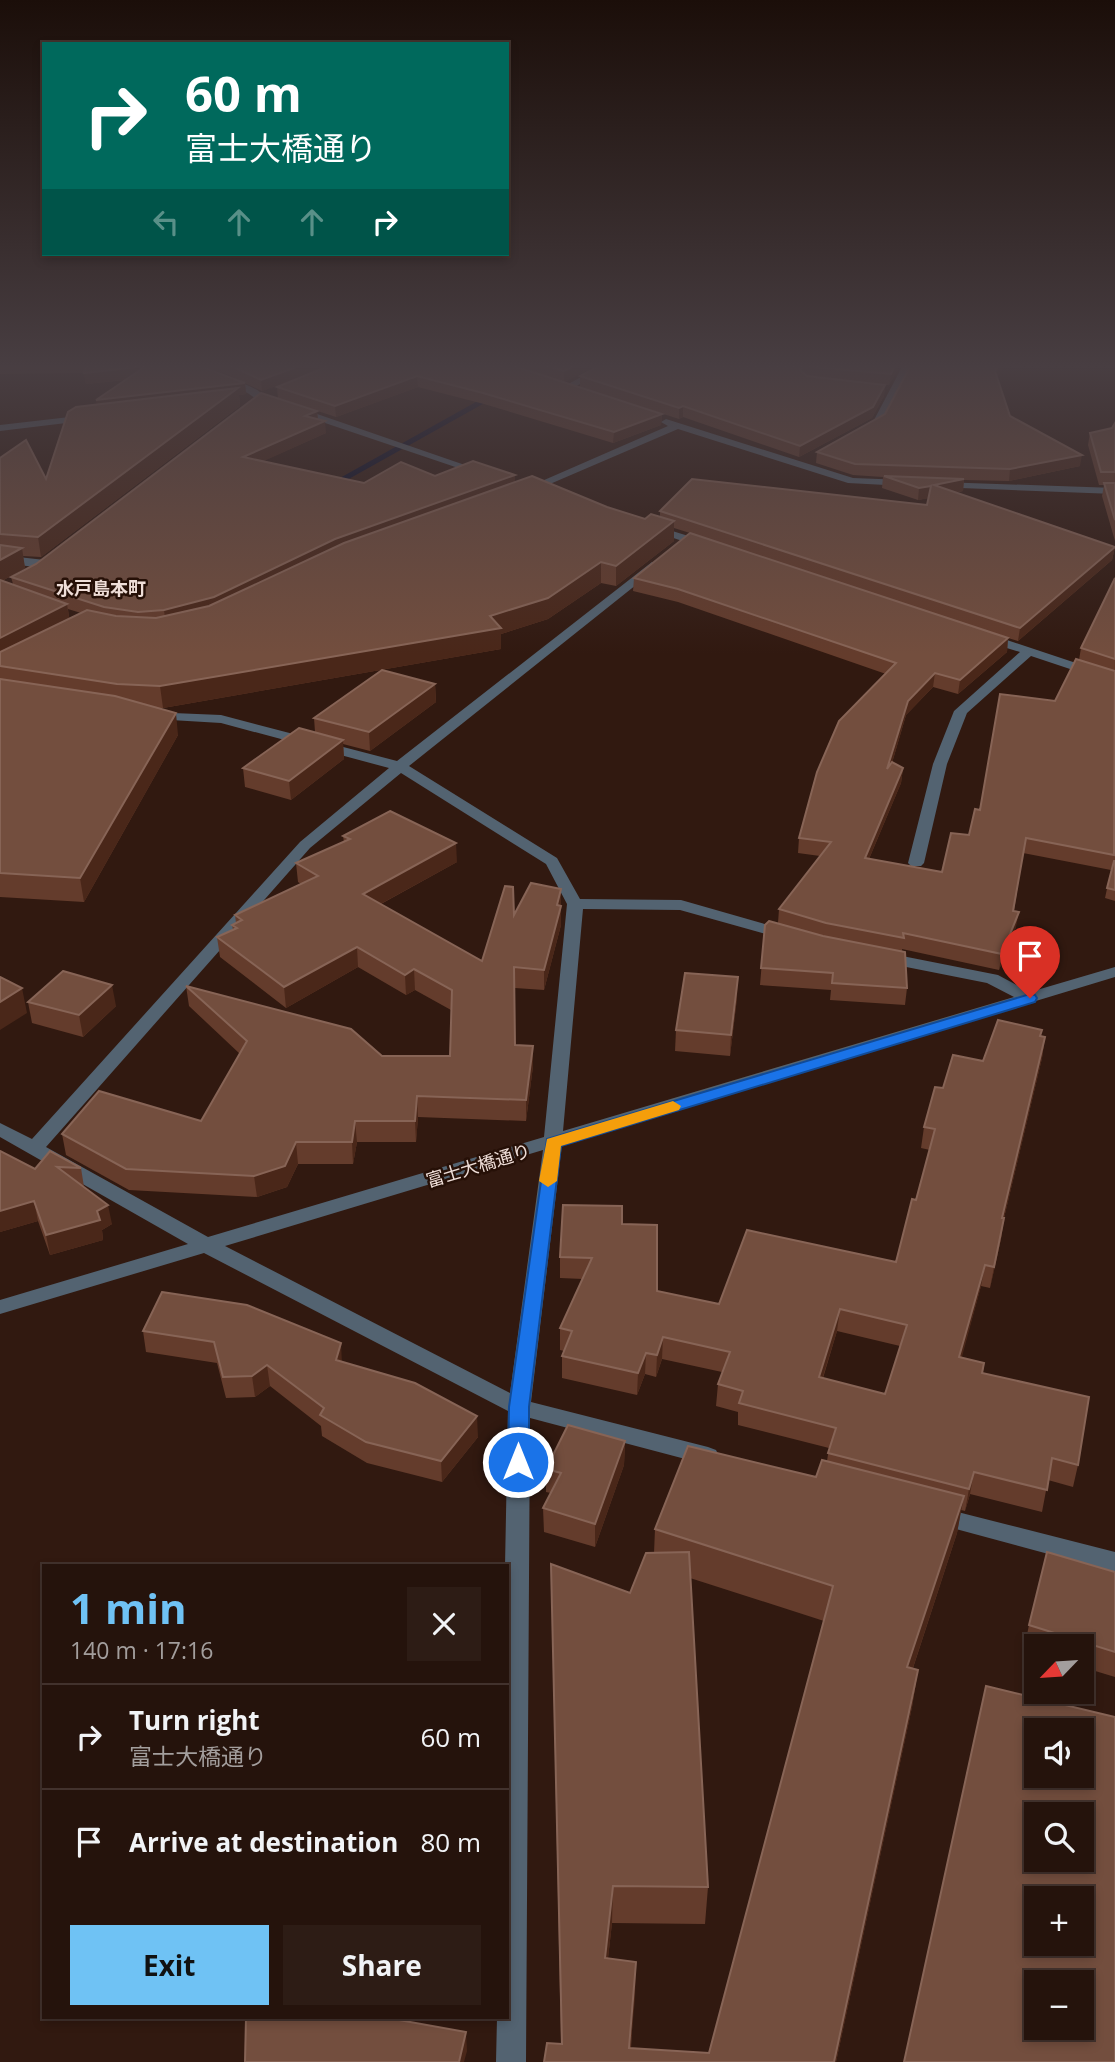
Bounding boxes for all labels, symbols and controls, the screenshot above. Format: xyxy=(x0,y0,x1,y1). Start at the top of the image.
text: 60 m xyxy=(185,60,302,126)
icon: right xyxy=(70,70,161,161)
text: 富士大橋通り xyxy=(185,126,377,169)
icon: left xyxy=(147,203,185,241)
icon: ahead xyxy=(220,203,258,241)
icon: ahead xyxy=(293,203,331,241)
icon: right xyxy=(366,203,404,241)
district label: 水戸島本町 xyxy=(56,576,146,600)
pin xyxy=(1000,926,1060,998)
icon: arrive xyxy=(1011,937,1049,975)
street label: 富士大橋通り xyxy=(423,1138,533,1192)
position arrow xyxy=(481,1425,555,1499)
text: 1 min xyxy=(70,1579,187,1636)
button: close xyxy=(407,1587,481,1661)
text: 140 m · 17:16 xyxy=(70,1634,213,1666)
north arrow xyxy=(1024,1634,1094,1704)
map controls xyxy=(1024,1634,1094,2040)
text: Turn right xyxy=(129,1702,260,1738)
icon: right xyxy=(70,1718,108,1756)
button: sound xyxy=(1024,1718,1094,1788)
text: 60 m xyxy=(420,1719,481,1755)
text: 富士大橋通り xyxy=(129,1740,267,1772)
button: search xyxy=(1024,1802,1094,1872)
icon: arrive xyxy=(70,1823,108,1861)
text: Arrive at destination xyxy=(129,1824,398,1860)
text: 80 m xyxy=(420,1824,481,1860)
button: + xyxy=(1024,1886,1094,1956)
button: Exit xyxy=(70,1925,269,2005)
button: Share xyxy=(283,1925,481,2005)
button: − xyxy=(1024,1970,1094,2040)

